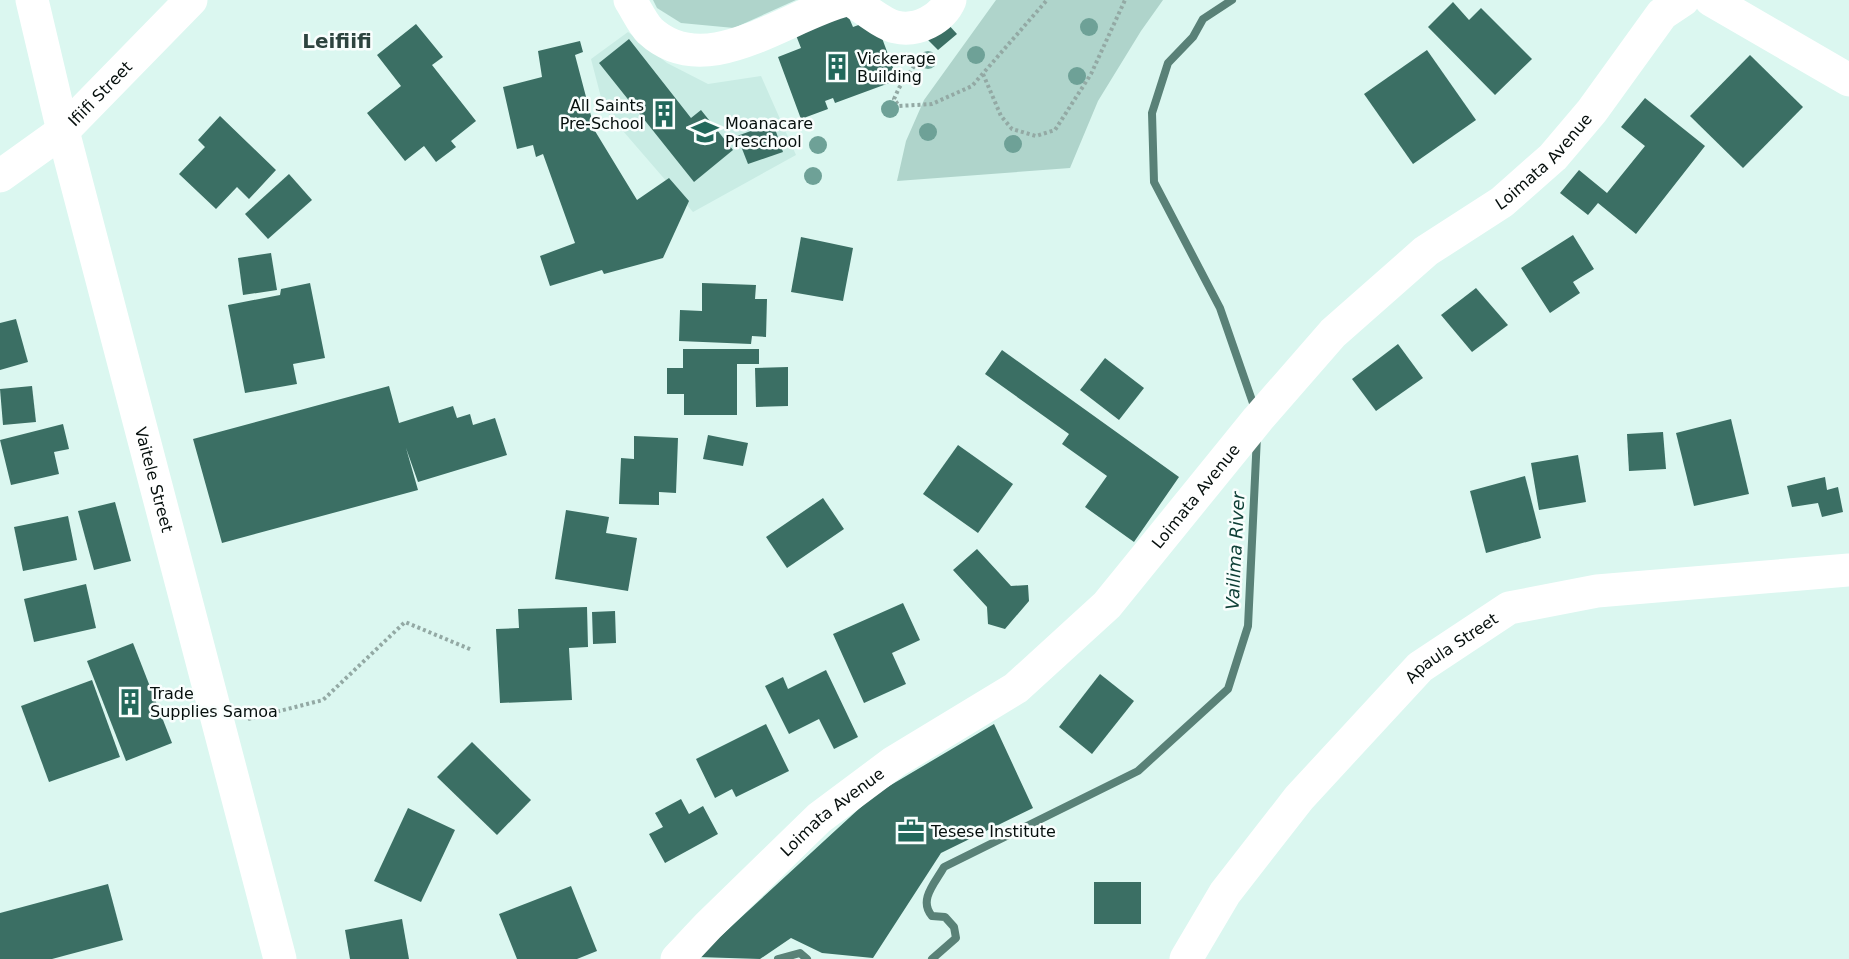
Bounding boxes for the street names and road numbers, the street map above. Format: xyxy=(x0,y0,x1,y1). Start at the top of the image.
street label: Ifiifi Street xyxy=(64,57,136,130)
street label: Loimata Avenue xyxy=(1492,109,1596,213)
street label: Vaitele Street xyxy=(131,425,177,534)
street label: Loimata Avenue xyxy=(1147,440,1243,552)
street label: Apaula Street xyxy=(1401,609,1501,687)
street label: Loimata Avenue xyxy=(776,764,887,860)

